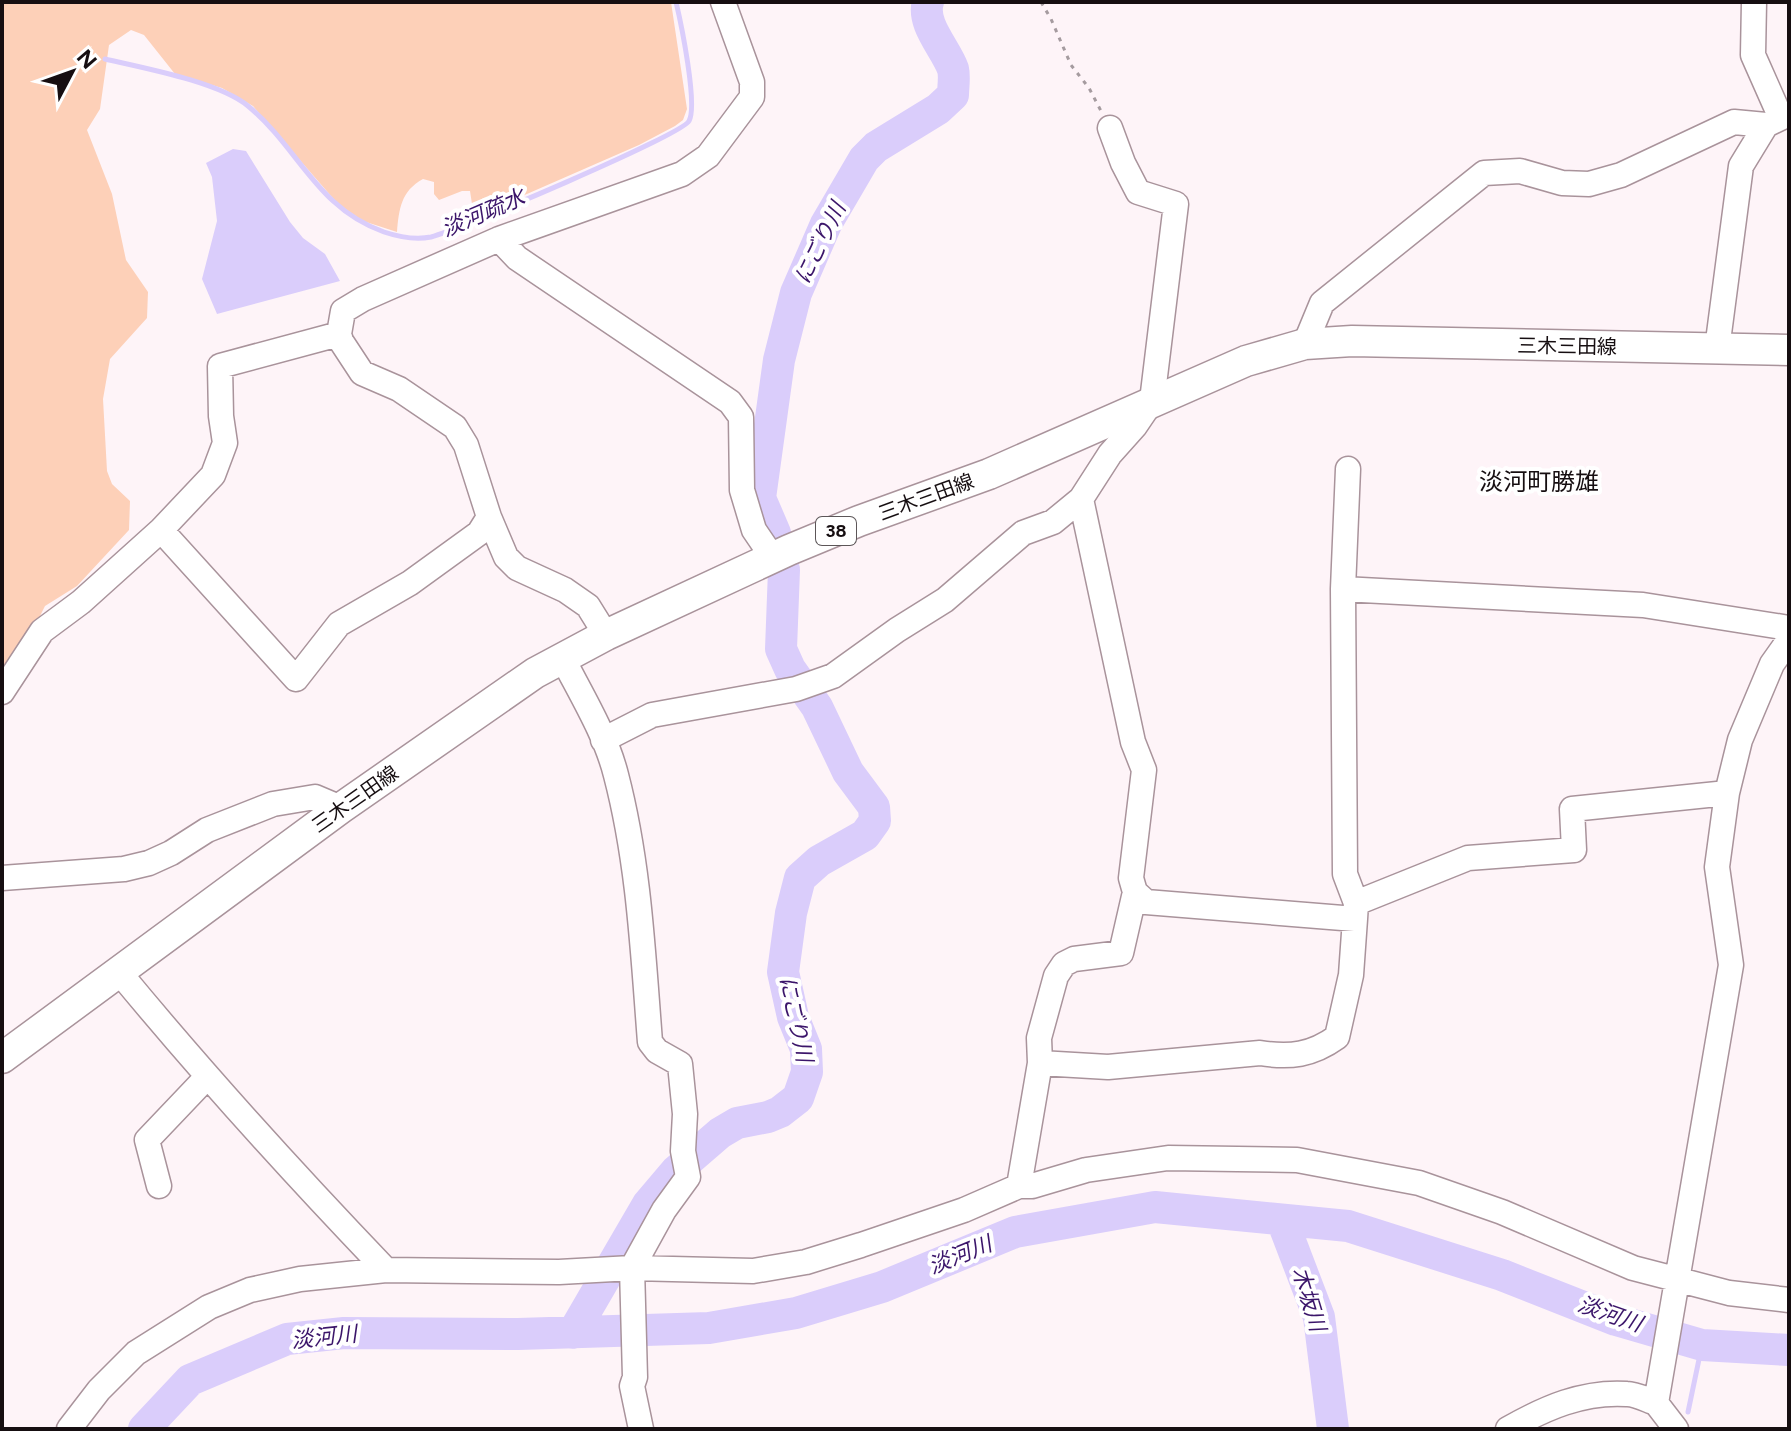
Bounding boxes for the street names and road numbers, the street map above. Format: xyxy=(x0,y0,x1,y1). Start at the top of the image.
street label: 三木三田線 xyxy=(1517,333,1617,359)
street label: 三木三田線 xyxy=(875,469,977,525)
road number: 38 xyxy=(816,517,856,545)
street label: 三木三田線 xyxy=(307,760,403,838)

